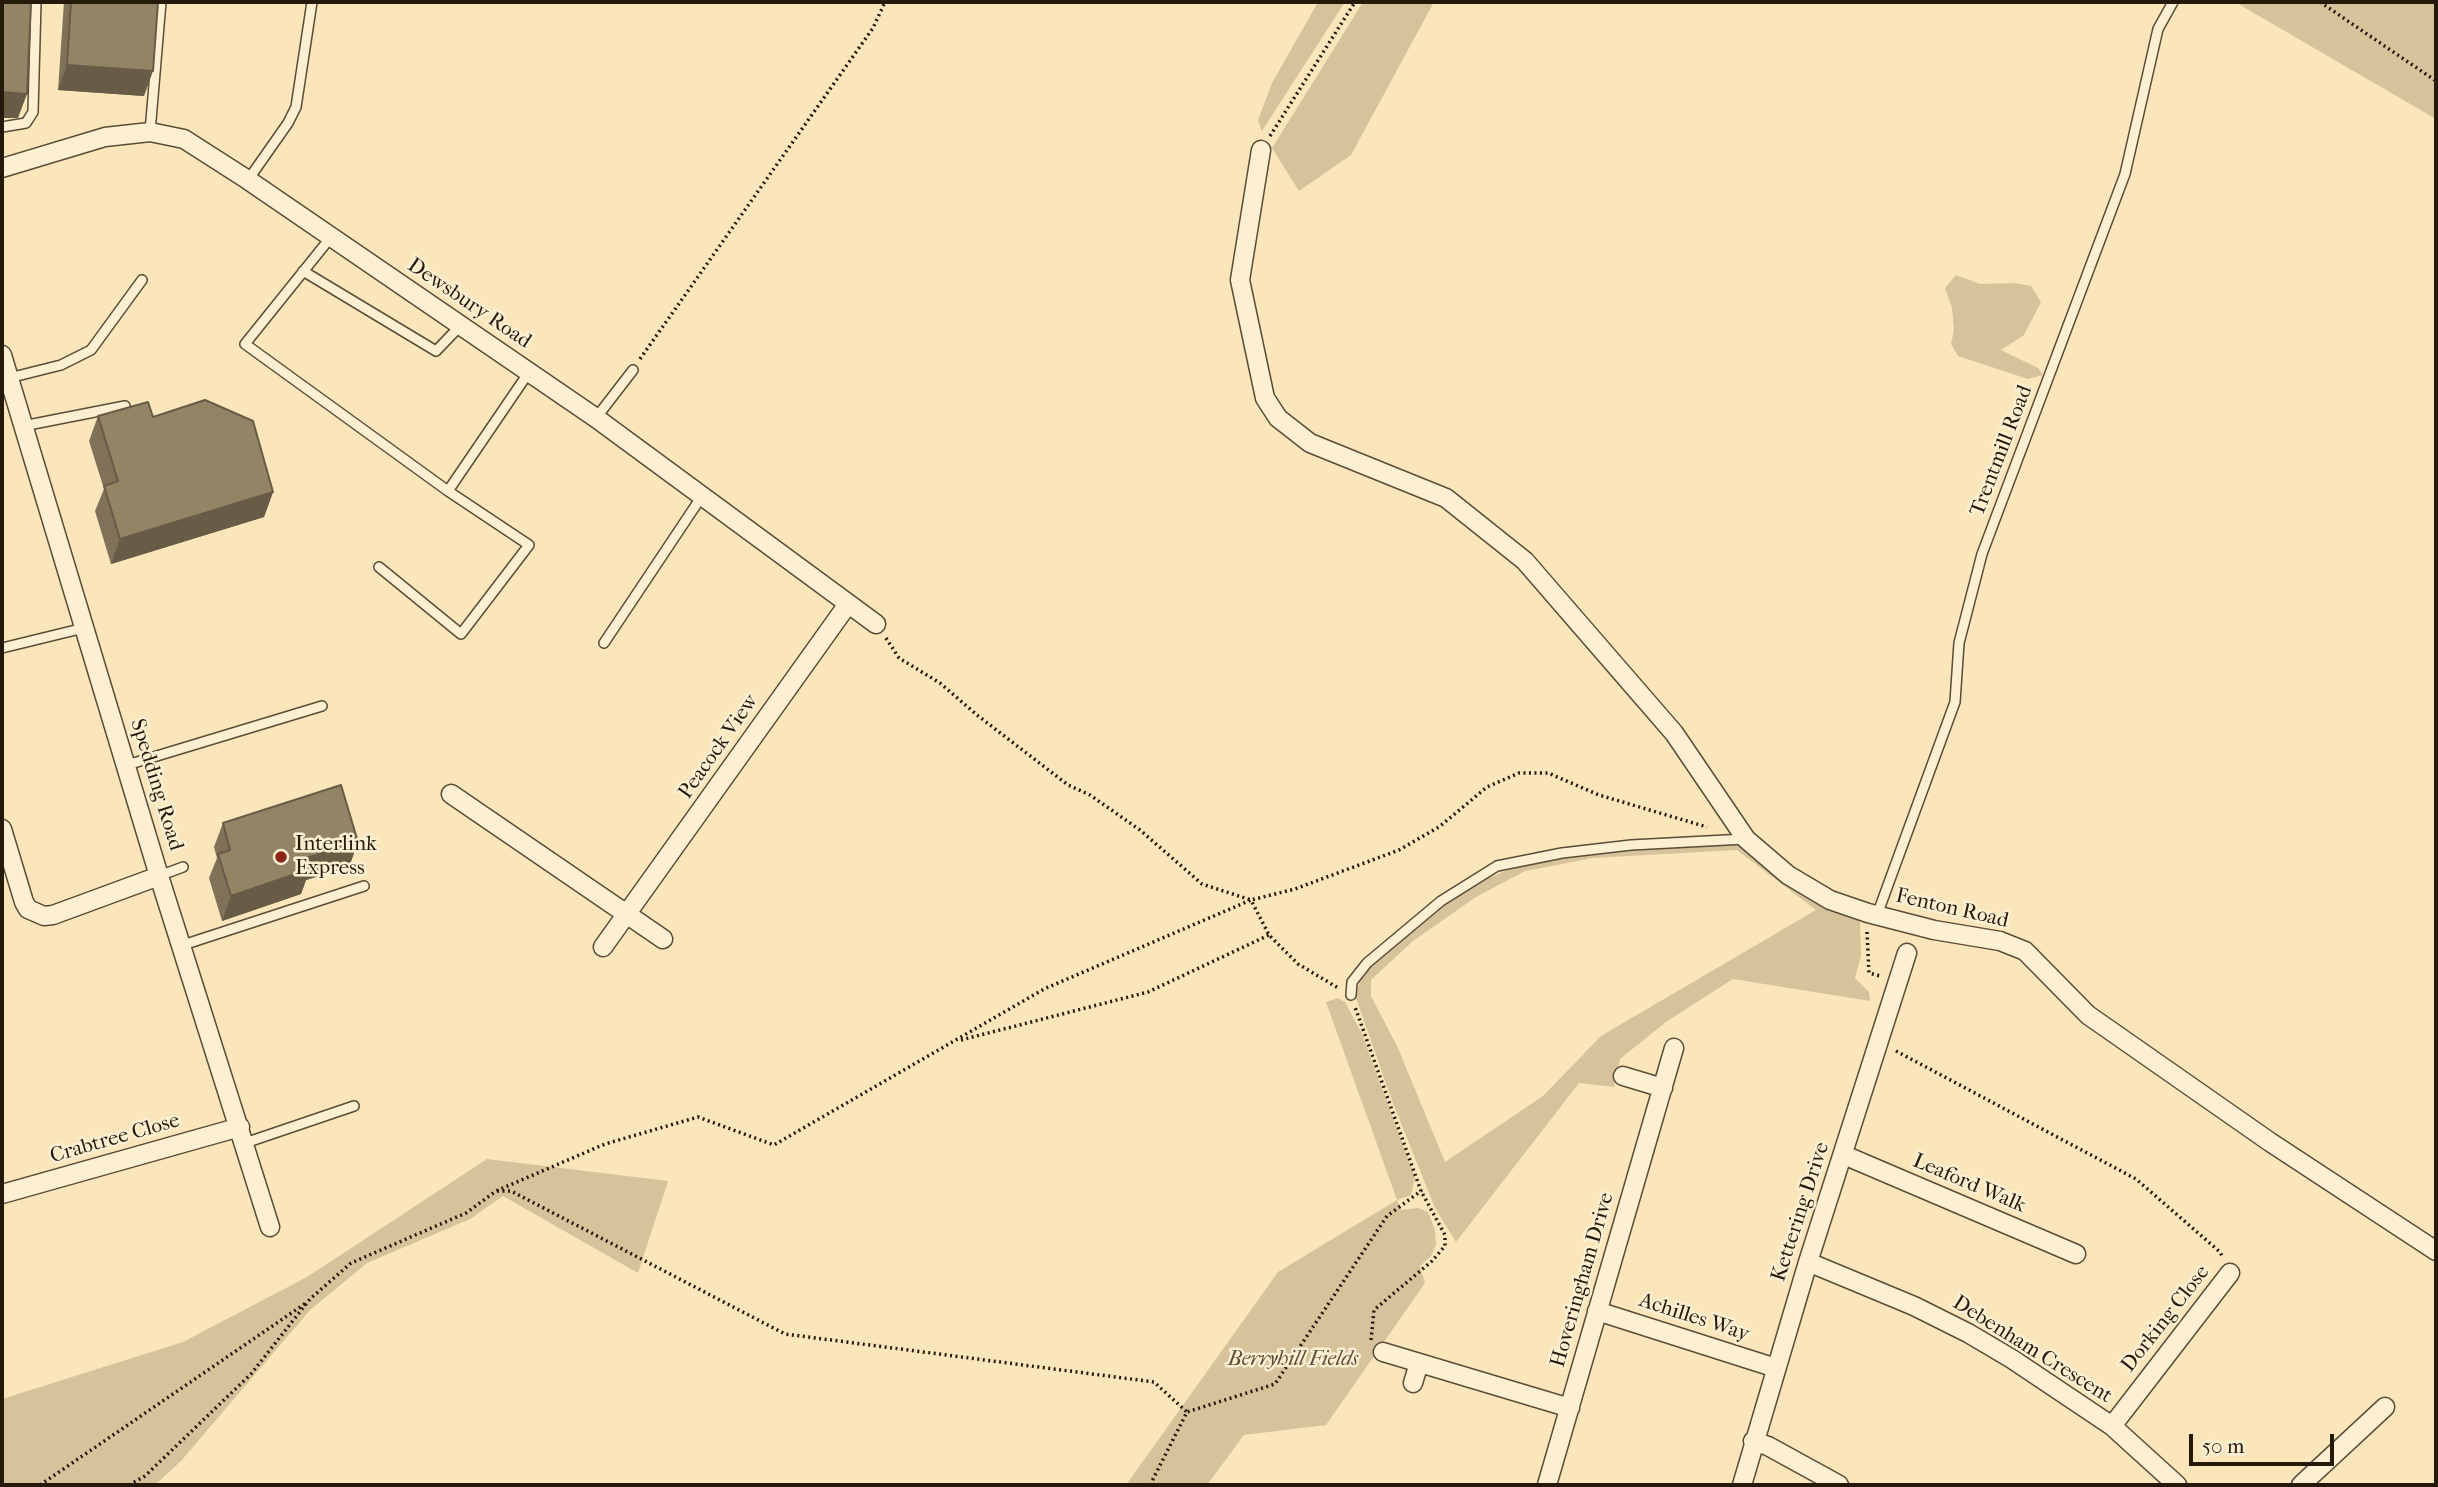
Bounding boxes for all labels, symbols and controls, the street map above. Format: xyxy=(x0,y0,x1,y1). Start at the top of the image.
street label: Dewsbury Road xyxy=(402,253,536,355)
street label: Trentmill Road xyxy=(1966,382,2038,520)
street label: Peacock View xyxy=(674,690,764,804)
street label: Spedding Road xyxy=(124,716,188,854)
place label: Interlink Express xyxy=(295,832,377,882)
marker: Interlink Express xyxy=(273,849,289,865)
street label: Fenton Road xyxy=(1893,884,2011,934)
street label: Crabtree Close xyxy=(47,1108,183,1170)
street label: Kettering Drive xyxy=(1767,1139,1835,1285)
street label: Leaford Walk xyxy=(1909,1149,2029,1219)
street label: Hoveringham Drive xyxy=(1546,1190,1620,1370)
street label: Dorking Close xyxy=(2116,1260,2216,1378)
street label: Achilles Way xyxy=(1636,1288,1752,1348)
street label: Debenham Crescent xyxy=(1947,1291,2117,1409)
park label: Berryhill Fields xyxy=(1228,1347,1358,1373)
scale bar xyxy=(2193,1420,2338,1464)
text: 50 m xyxy=(2202,1434,2245,1458)

